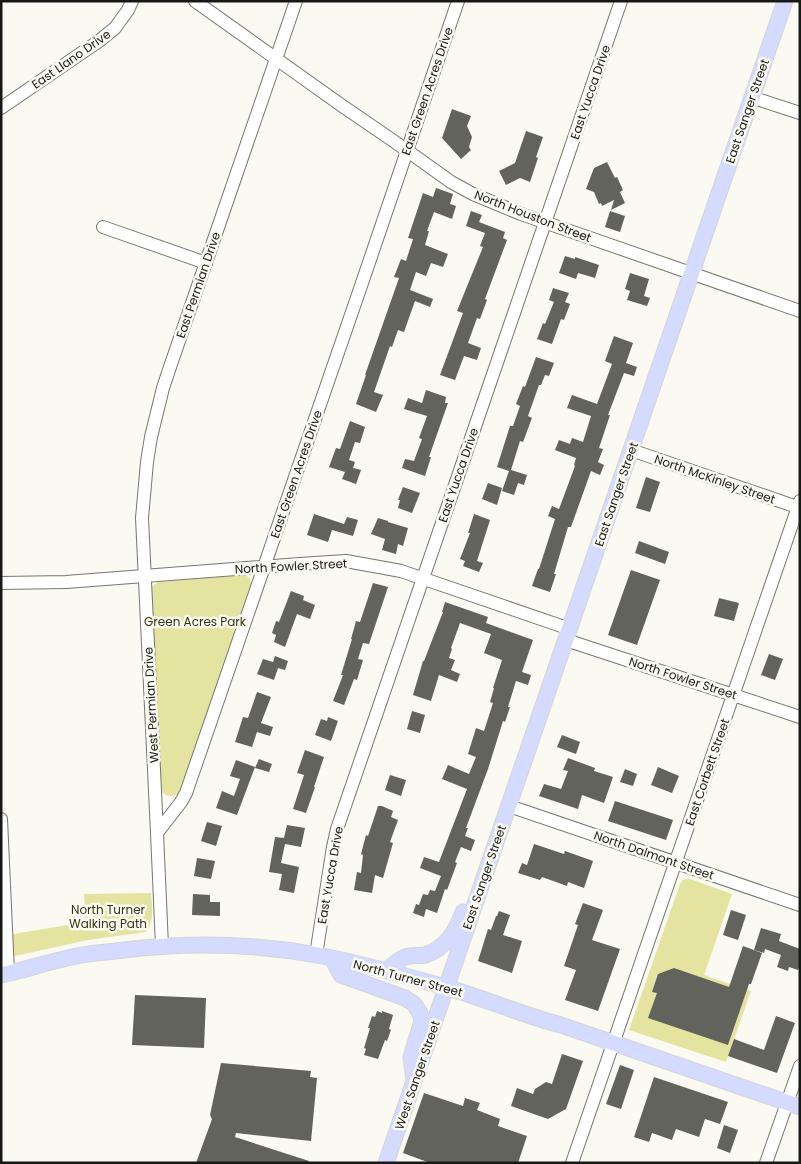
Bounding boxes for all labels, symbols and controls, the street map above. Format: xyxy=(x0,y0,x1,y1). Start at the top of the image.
street label: East Llano Drive xyxy=(28,25,114,93)
street label: East Green Acres Drive xyxy=(397,25,457,157)
street label: East Yucca Drive xyxy=(566,43,614,141)
street label: East Sanger Street xyxy=(721,57,773,165)
street label: North Houston Street xyxy=(472,186,594,246)
street label: East Permian Drive xyxy=(172,230,224,340)
street label: East Green Acres Drive xyxy=(266,408,326,540)
street label: East Yucca Drive xyxy=(434,426,482,524)
street label: East Sanger Street xyxy=(590,440,642,548)
street label: North McKinley Street xyxy=(652,450,778,508)
street label: North Fowler Street xyxy=(234,555,348,577)
park label: Green Acres Park xyxy=(144,613,247,630)
street label: West Permian Drive xyxy=(139,647,163,763)
street label: North Fowler Street xyxy=(627,653,739,703)
street label: East Corbett Street xyxy=(681,716,733,828)
street label: East Sanger Street xyxy=(458,823,510,931)
street label: East Yucca Drive xyxy=(313,825,347,925)
street label: North Dalmont Street xyxy=(592,826,716,884)
park label: North Turner Walking Path xyxy=(69,901,147,932)
street label: North Turner Street xyxy=(351,955,465,1001)
street label: West Sanger Street xyxy=(390,1018,444,1132)

